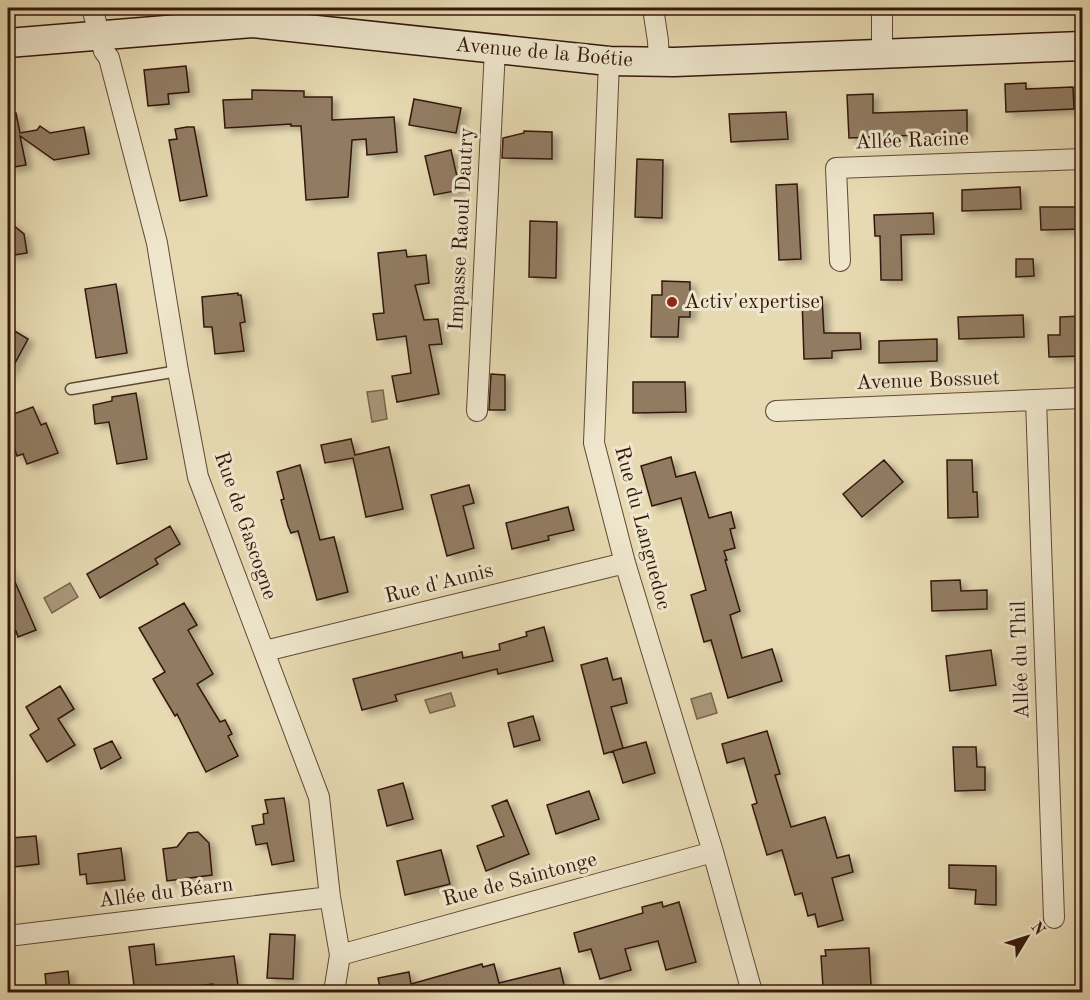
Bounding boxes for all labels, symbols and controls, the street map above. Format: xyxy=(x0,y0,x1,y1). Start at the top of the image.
street label: Avenue de la Boétie xyxy=(454,35,634,71)
street label: Impasse Raoul Dautry xyxy=(446,127,478,331)
street label: Allée Racine xyxy=(855,129,969,153)
place label: Activ'expertise xyxy=(684,292,820,313)
marker: Activ'expertise xyxy=(665,295,679,309)
street label: Avenue Bossuet xyxy=(856,368,1000,394)
street label: Rue du Languedoc xyxy=(610,444,674,612)
street label: Rue de Gascogne xyxy=(210,449,280,603)
street label: Rue d'Aunis xyxy=(383,560,495,608)
street label: Allée du Thil xyxy=(1008,600,1034,720)
street label: Rue de Saintonge xyxy=(441,849,599,911)
street label: Allée du Béarn xyxy=(98,874,234,912)
north arrow xyxy=(997,907,1057,967)
text: N xyxy=(1027,919,1048,939)

